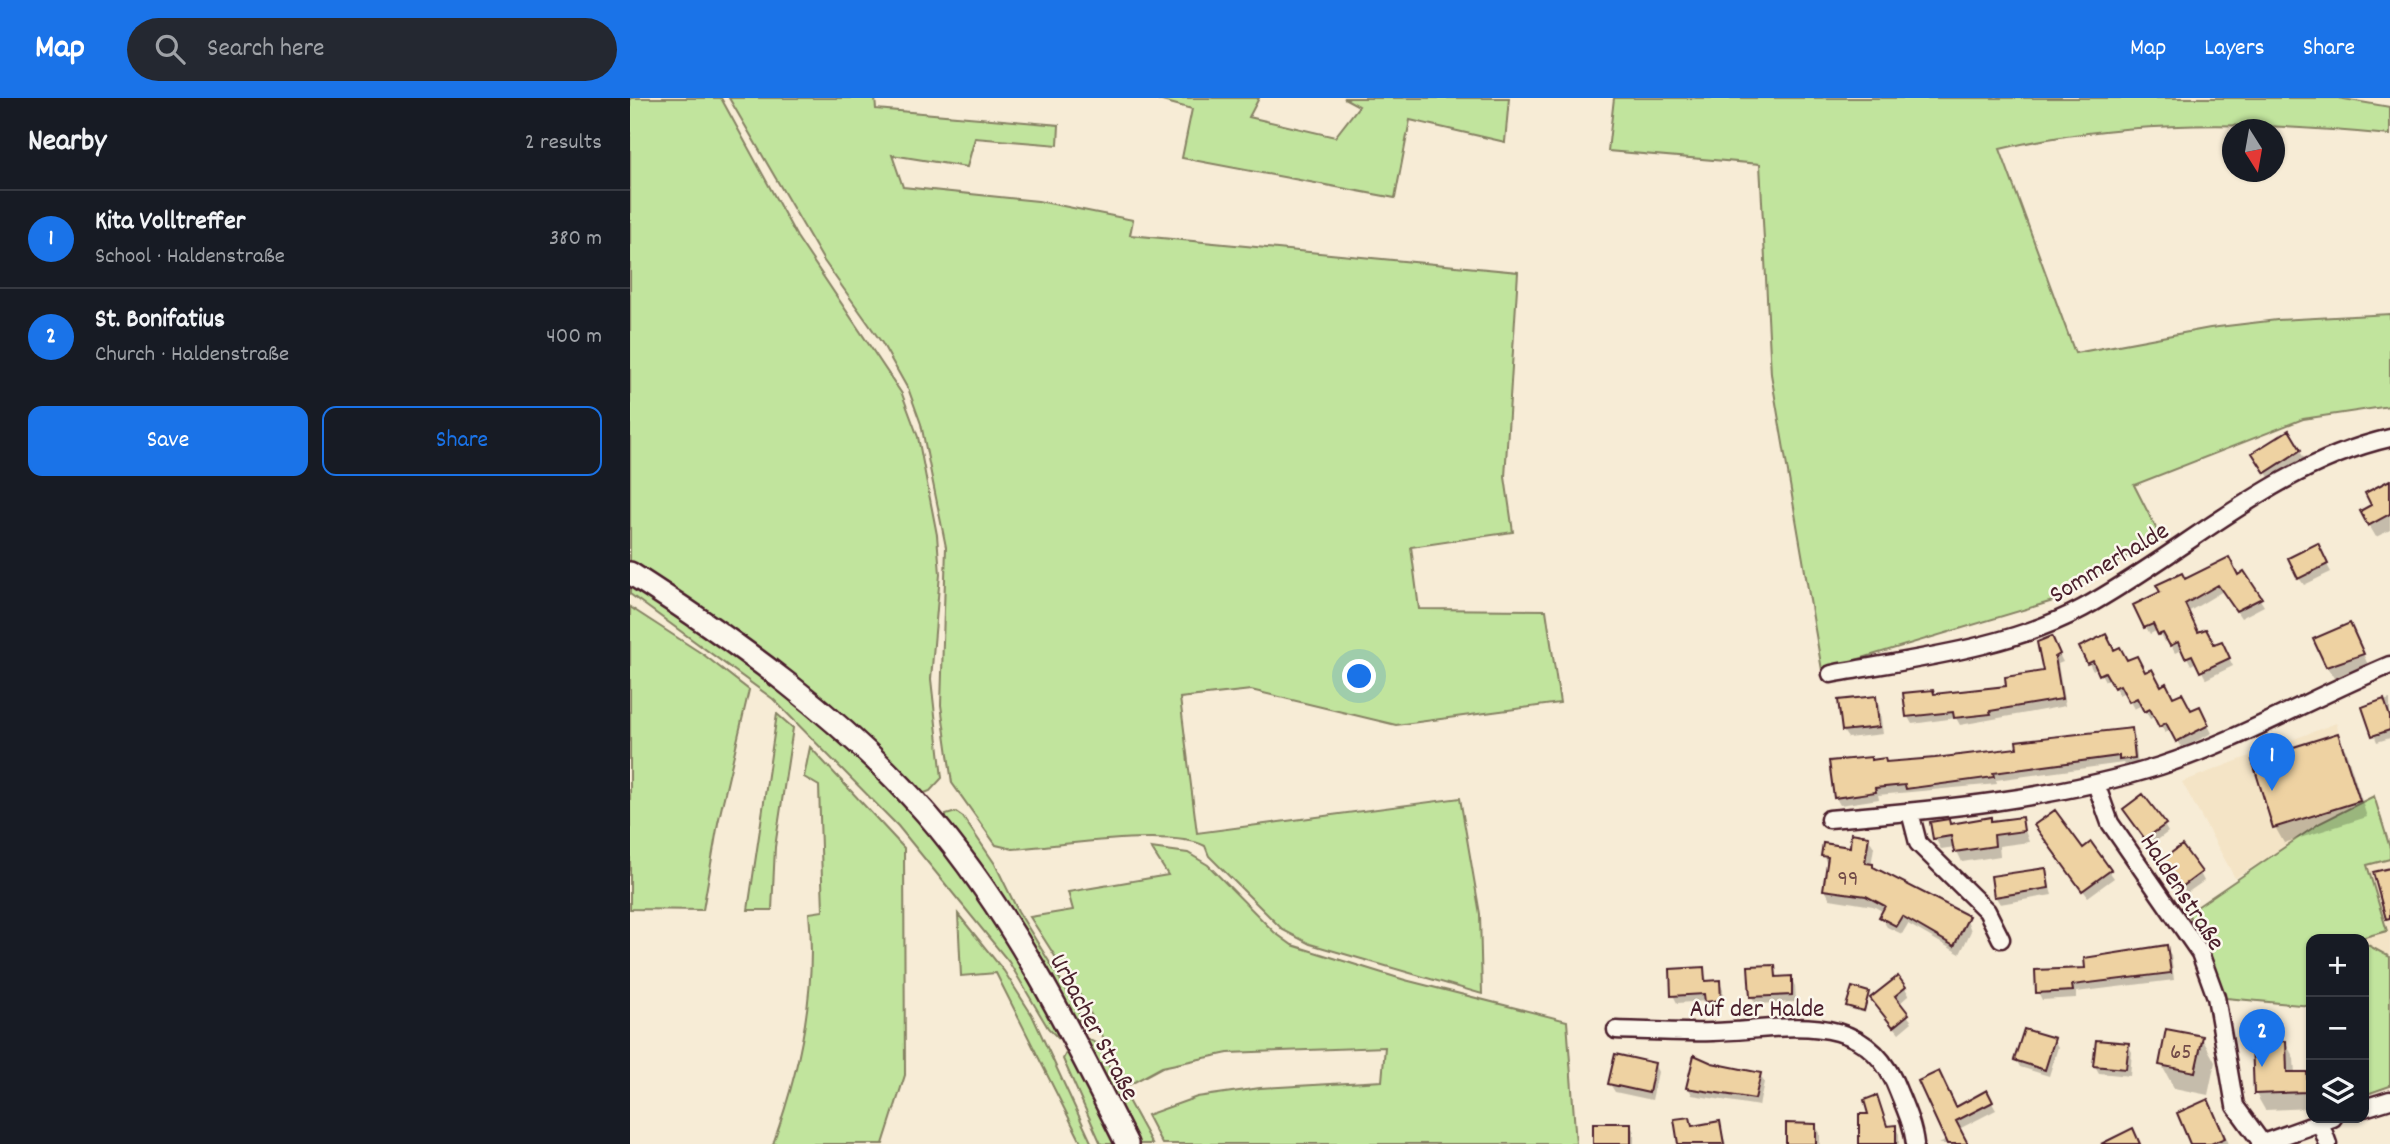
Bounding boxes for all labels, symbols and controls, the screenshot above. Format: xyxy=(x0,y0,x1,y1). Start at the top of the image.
search box xyxy=(127,18,617,81)
text: Map xyxy=(35,26,85,73)
icon: search xyxy=(151,30,189,68)
text: Search here xyxy=(207,31,325,68)
text: Map xyxy=(2130,32,2166,66)
text: Layers xyxy=(2204,32,2265,66)
text: Share xyxy=(2303,32,2355,66)
north arrow xyxy=(2222,119,2285,182)
text: Nearby xyxy=(28,122,106,165)
text: 2 results xyxy=(525,127,602,160)
text: Kita Volltreffer xyxy=(95,204,245,241)
text: 1 xyxy=(48,223,54,256)
text: 380 m xyxy=(549,223,602,256)
text: School · Haldenstraße xyxy=(95,241,285,274)
text: St. Bonifatius xyxy=(95,302,225,339)
text: 2 xyxy=(46,321,56,354)
text: 400 m xyxy=(546,321,602,354)
text: Church · Haldenstraße xyxy=(95,339,289,372)
button: Save xyxy=(28,406,308,476)
button: Share xyxy=(322,406,602,476)
street label: Sommerhalde xyxy=(2043,514,2177,614)
your location xyxy=(1342,659,1376,693)
pin: 1 xyxy=(2249,733,2295,791)
street label: Haldenstraße xyxy=(2129,827,2233,959)
house number: 99 xyxy=(1837,864,1859,897)
map controls xyxy=(2306,934,2369,1123)
button: + xyxy=(2306,934,2369,997)
street label: Urbacher Straße xyxy=(1039,948,1147,1108)
street label: Auf der Halde xyxy=(1689,992,1825,1029)
button: − xyxy=(2306,997,2369,1060)
pin: 2 xyxy=(2239,1009,2285,1067)
house number: 65 xyxy=(2170,1037,2192,1070)
button: layers xyxy=(2306,1060,2369,1123)

